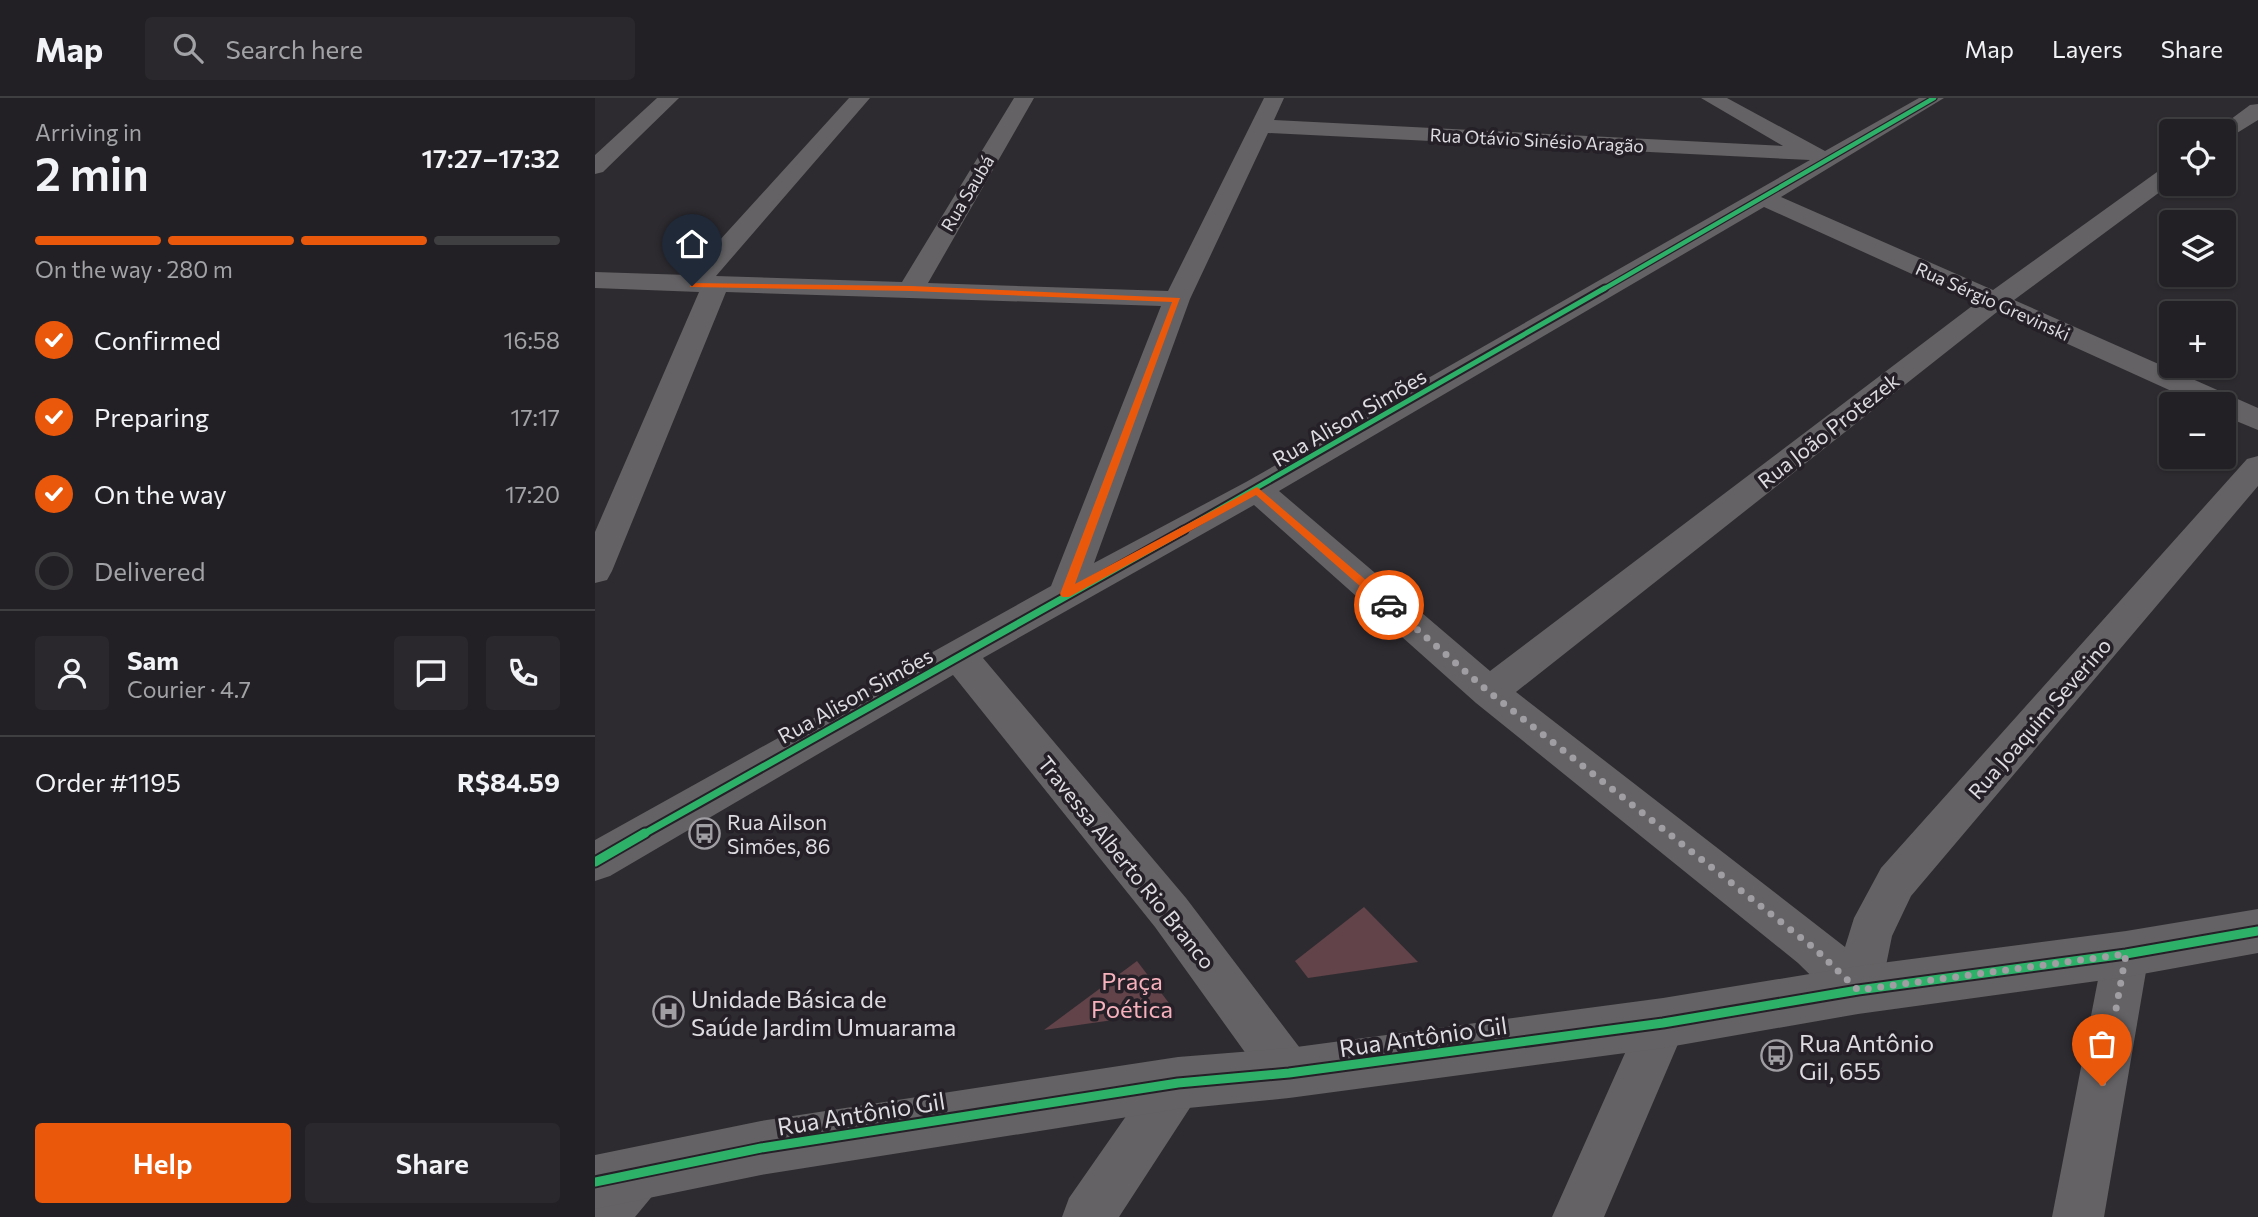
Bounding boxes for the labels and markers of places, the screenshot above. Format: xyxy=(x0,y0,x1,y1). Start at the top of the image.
pin xyxy=(662,214,722,286)
place label: Rua Ailson Simões, 86 xyxy=(727,809,830,858)
bus stop icon: Rua Ailson Simões, 86 xyxy=(687,816,721,850)
place label: Unidade Básica de Saúde Jardim Umuarama xyxy=(691,984,956,1041)
hospital icon: Unidade Básica de Saúde Jardim Umuarama xyxy=(651,995,685,1029)
pin xyxy=(2072,1014,2132,1086)
place label: Rua Antônio Gil, 655 xyxy=(1799,1028,1934,1085)
bus stop icon: Rua Antônio Gil, 655 xyxy=(1759,1039,1793,1073)

